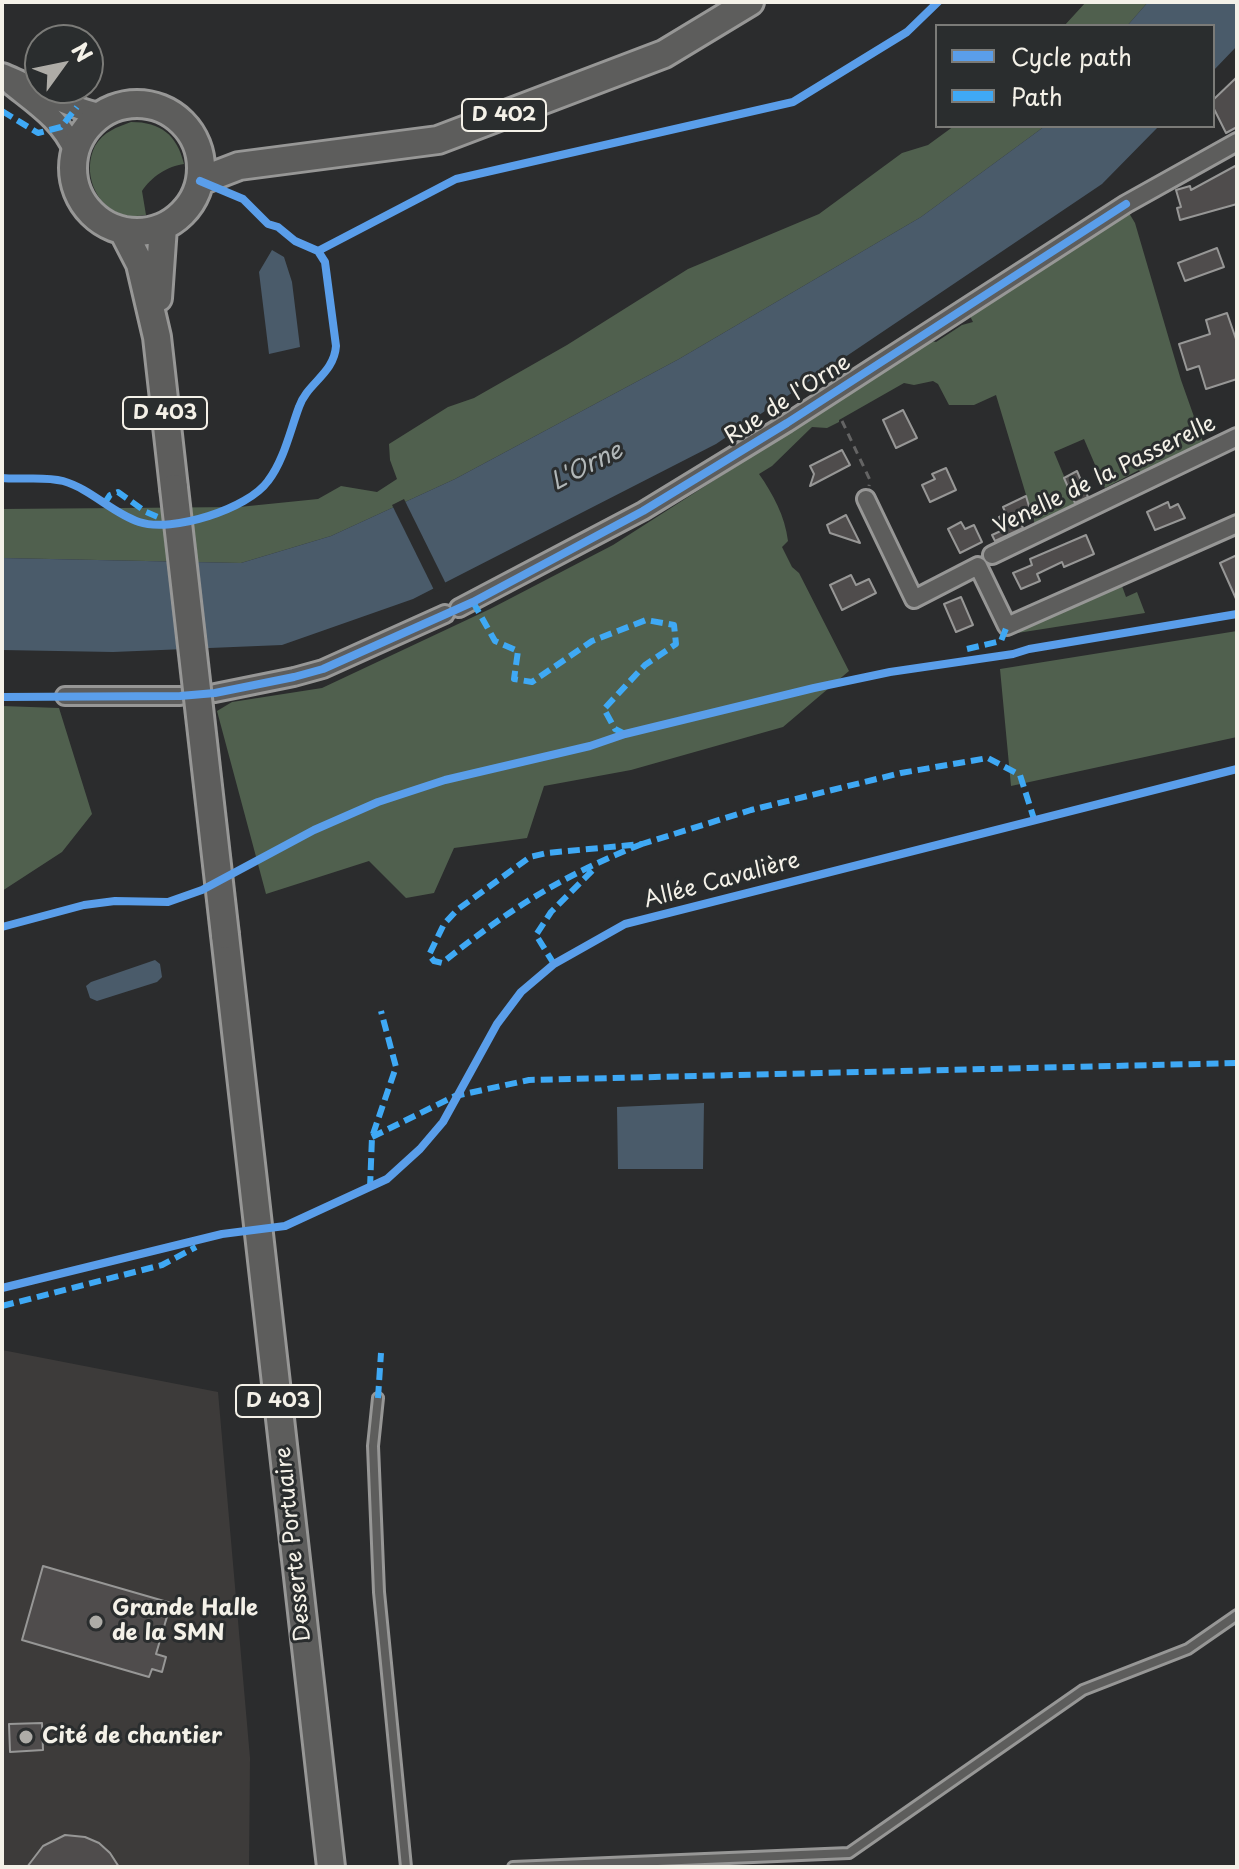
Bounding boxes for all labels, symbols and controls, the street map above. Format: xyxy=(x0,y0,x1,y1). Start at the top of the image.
north arrow xyxy=(24,24,104,104)
legend xyxy=(935,24,1215,128)
text: N xyxy=(64,35,101,68)
text: Cycle path xyxy=(1011,38,1132,74)
text: Path xyxy=(1011,78,1063,114)
road number: D 402 xyxy=(462,99,546,131)
street label: Rue de l'Orne xyxy=(720,349,856,451)
road number: D 403 xyxy=(123,397,207,429)
street label: Venelle de la Passerelle xyxy=(990,411,1220,541)
water label: L'Orne xyxy=(546,437,628,497)
street label: Allée Cavalière xyxy=(641,848,803,914)
road number: D 403 xyxy=(236,1385,320,1417)
street label: Desserte Portuaire xyxy=(271,1445,317,1643)
place label: Grande Halle de la SMN xyxy=(112,1596,258,1648)
marker: Grande Halle de la SMN xyxy=(87,1613,105,1631)
place label: Cité de chantier xyxy=(42,1724,222,1750)
marker: Cité de chantier xyxy=(17,1728,35,1746)

